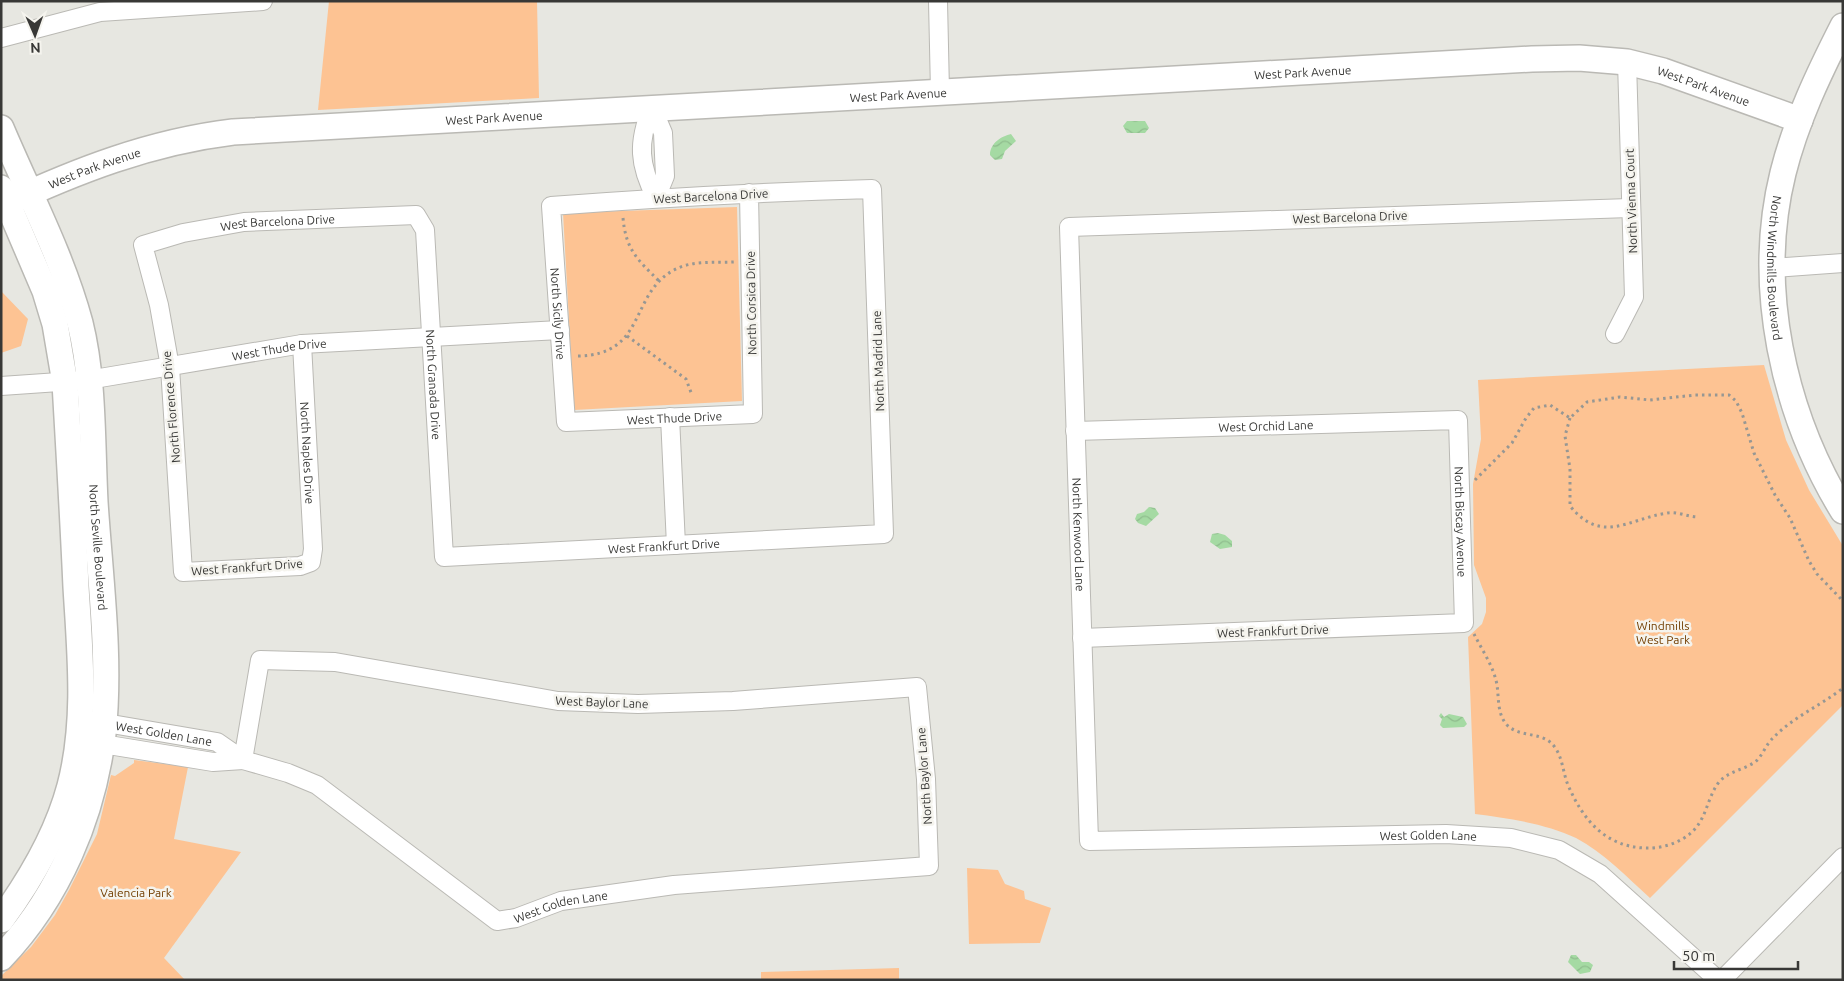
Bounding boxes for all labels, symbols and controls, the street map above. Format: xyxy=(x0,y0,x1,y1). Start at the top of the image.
north arrow xyxy=(10,10,60,60)
text: N xyxy=(30,40,41,56)
street label: West Park Avenue xyxy=(1254,63,1352,81)
street label: West Park Avenue xyxy=(1656,63,1752,108)
street label: West Park Avenue xyxy=(849,85,947,104)
street label: West Park Avenue xyxy=(445,108,543,127)
street label: West Park Avenue xyxy=(46,145,142,191)
street label: North Vienna Court xyxy=(1623,148,1639,254)
street label: West Barcelona Drive xyxy=(653,186,769,206)
street label: North Windmills Boulevard xyxy=(1766,195,1785,341)
street label: West Barcelona Drive xyxy=(1292,208,1408,226)
street label: West Barcelona Drive xyxy=(219,212,335,233)
street label: North Corsica Drive xyxy=(744,251,758,355)
street label: North Sicily Drive xyxy=(549,267,568,360)
street label: North Madrid Lane xyxy=(870,310,886,412)
street label: North Granada Drive xyxy=(424,329,444,440)
street label: West Thude Drive xyxy=(231,336,327,362)
street label: North Florence Drive xyxy=(160,351,182,463)
street label: North Naples Drive xyxy=(299,401,317,504)
street label: West Thude Drive xyxy=(626,409,722,426)
street label: West Orchid Lane xyxy=(1218,418,1314,433)
street label: North Biscay Avenue xyxy=(1453,466,1469,577)
street label: North Kenwood Lane xyxy=(1071,477,1087,592)
street label: North Seville Boulevard xyxy=(88,484,110,611)
street label: West Frankfurt Drive xyxy=(608,536,720,555)
street label: West Frankfurt Drive xyxy=(191,557,303,577)
park label: Windmills West Park xyxy=(1636,619,1690,646)
street label: West Frankfurt Drive xyxy=(1217,623,1329,639)
street label: West Baylor Lane xyxy=(555,694,649,710)
street label: West Golden Lane xyxy=(115,718,213,748)
street label: North Baylor Lane xyxy=(914,727,934,825)
street label: West Golden Lane xyxy=(1379,827,1477,842)
park label: Valencia Park xyxy=(100,886,172,899)
street label: West Golden Lane xyxy=(512,888,609,925)
scale bar xyxy=(1674,938,1798,970)
text: 50 m xyxy=(1682,947,1715,964)

